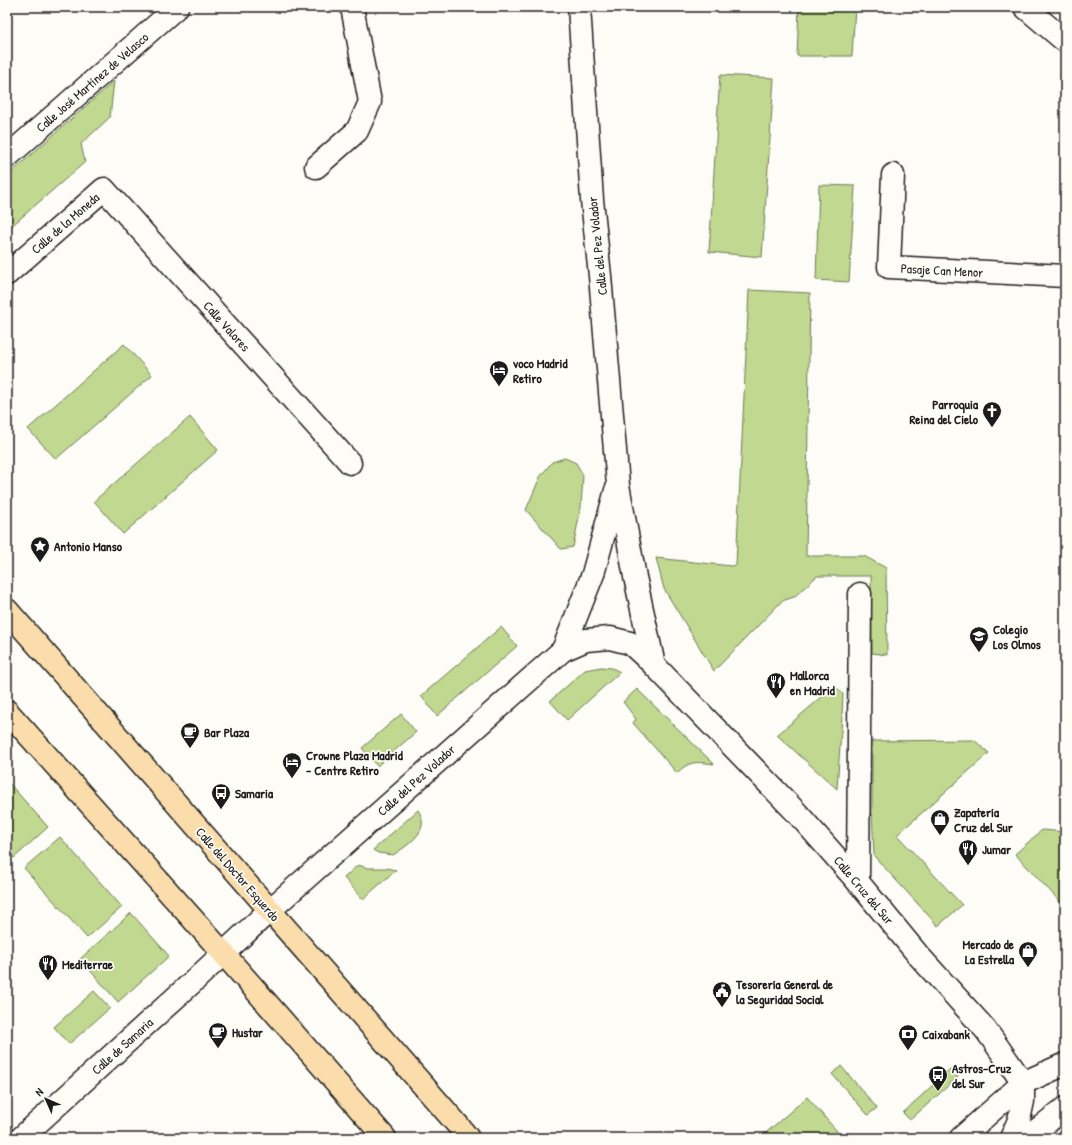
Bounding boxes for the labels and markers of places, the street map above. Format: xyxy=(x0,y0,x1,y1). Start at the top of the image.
place label: voco Madrid Retiro xyxy=(512,354,569,387)
hotel icon: voco Madrid Retiro xyxy=(488,359,510,387)
place label: Parroquia Reina del Cielo xyxy=(909,395,979,428)
church icon: Parroquia Reina del Cielo xyxy=(981,400,1003,428)
place icon: Antonio Manso xyxy=(29,535,51,563)
place label: Antonio Manso xyxy=(54,537,123,555)
place label: Colegio Los Olmos xyxy=(993,620,1041,653)
school or university icon: Colegio Los Olmos xyxy=(968,625,990,653)
place label: Mallorca en Madrid xyxy=(790,666,836,699)
restaurant icon: Mallorca en Madrid xyxy=(765,671,787,699)
cafe icon: Bar Plaza xyxy=(179,721,201,749)
place label: Bar Plaza xyxy=(204,723,250,741)
place label: Crowne Plaza Madrid - Centre Retiro xyxy=(306,746,404,779)
hotel icon: Crowne Plaza Madrid - Centre Retiro xyxy=(281,751,303,779)
bus stop icon: Samaria xyxy=(210,782,232,810)
place label: Samaria xyxy=(235,784,274,802)
place label: Zapatería Cruz del Sur xyxy=(954,803,1014,836)
shop icon: Zapatería Cruz del Sur xyxy=(929,808,951,836)
restaurant icon: Jumar xyxy=(957,838,979,866)
place label: Jumar xyxy=(982,840,1012,858)
place label: Mercado de La Estrella xyxy=(962,935,1015,968)
shop icon: Mercado de La Estrella xyxy=(1017,940,1039,968)
restaurant icon: Mediterrae xyxy=(37,953,59,981)
place label: Mediterrae xyxy=(62,955,114,973)
place label: Tesorería General de la Seguridad Social xyxy=(735,975,834,1009)
public building icon: Tesorería General de la Seguridad Social xyxy=(711,980,733,1008)
cafe icon: Hustar xyxy=(207,1021,229,1049)
place label: Hustar xyxy=(232,1023,264,1041)
bank icon: Caixabank xyxy=(897,1023,919,1051)
place label: Caixabank xyxy=(922,1025,970,1043)
place label: Astros-Cruz del Sur xyxy=(952,1059,1012,1092)
bus stop icon: Astros-Cruz del Sur xyxy=(927,1064,949,1092)

